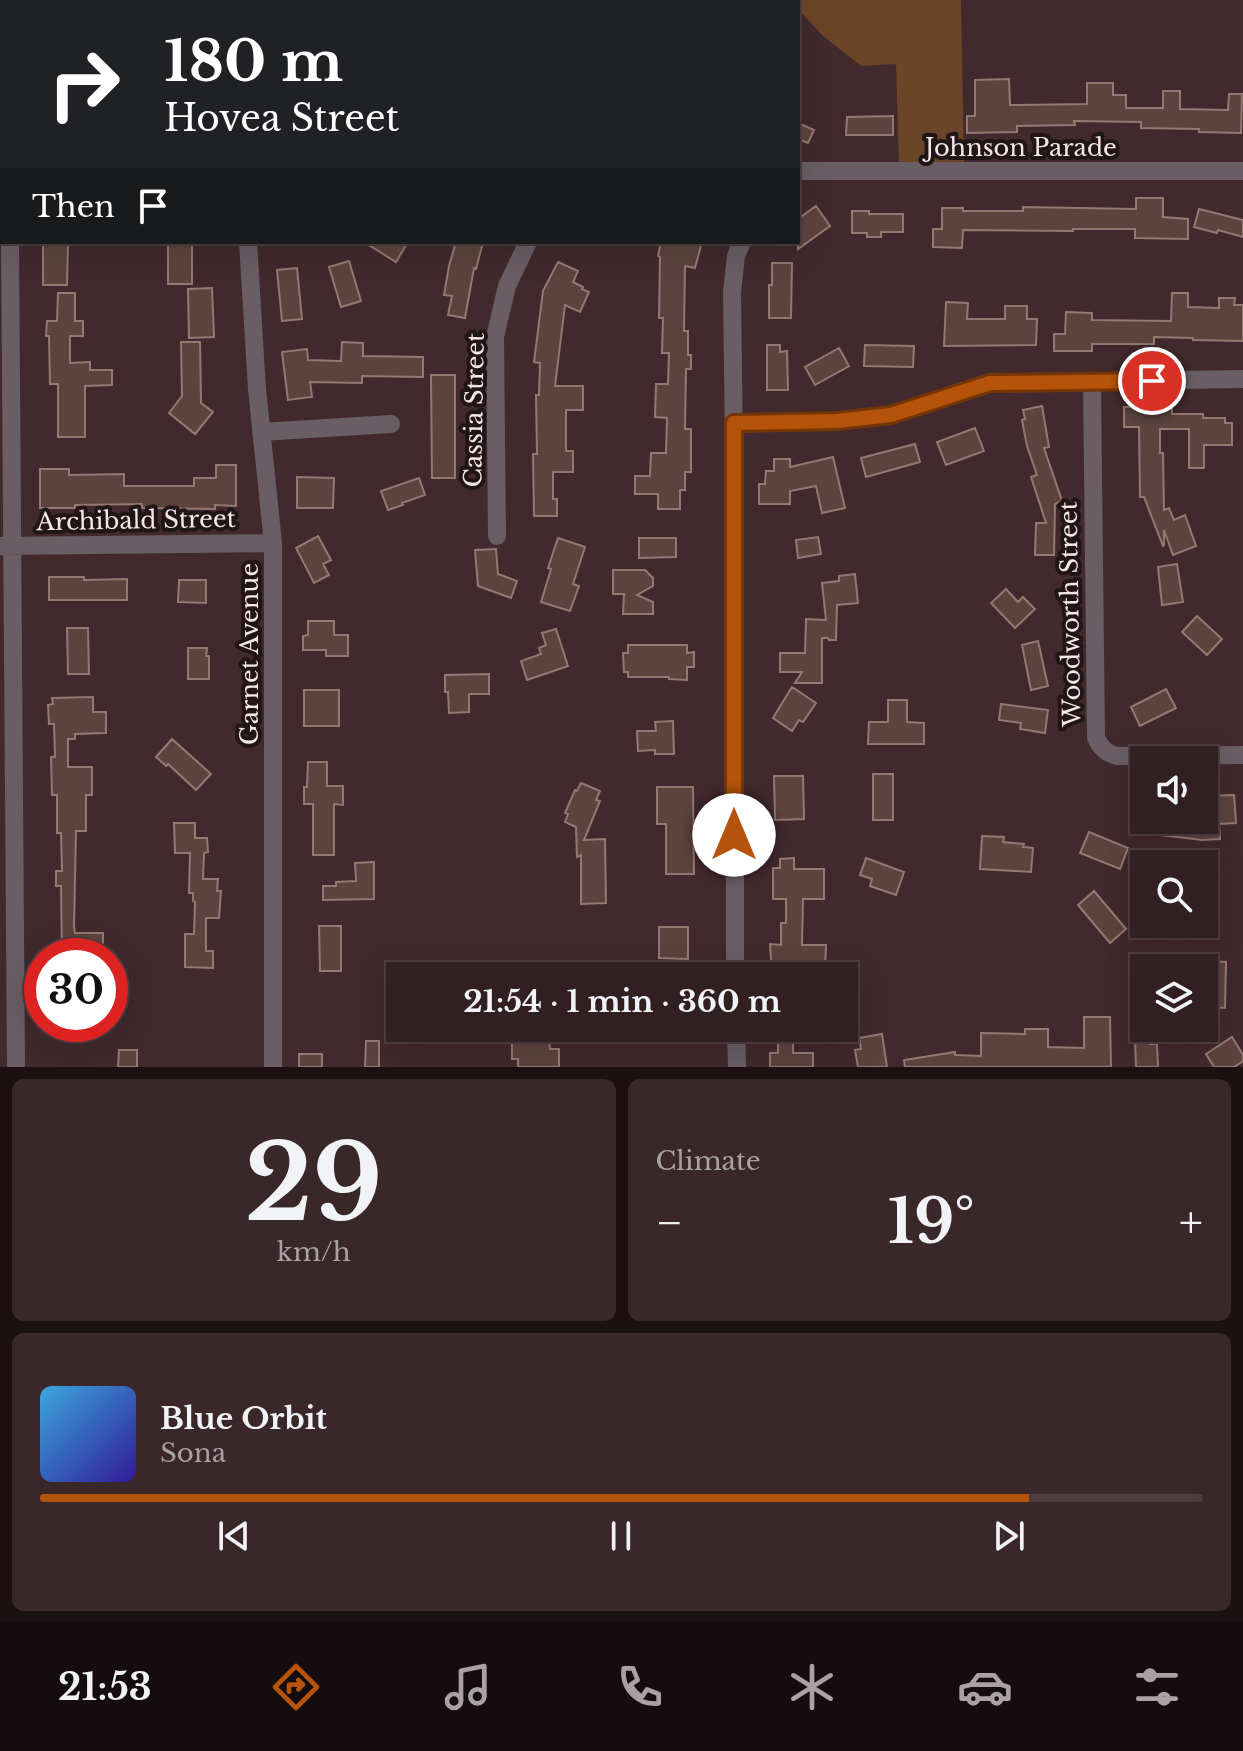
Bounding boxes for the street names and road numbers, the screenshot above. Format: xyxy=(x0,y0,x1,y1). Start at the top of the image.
street label: Johnson Parade xyxy=(922,133,1117,162)
street label: Cassia Street xyxy=(458,332,490,488)
street label: Woodworth Street xyxy=(1054,501,1086,728)
street label: Archibald Street xyxy=(35,504,236,536)
street label: Garnet Avenue xyxy=(235,563,264,745)

